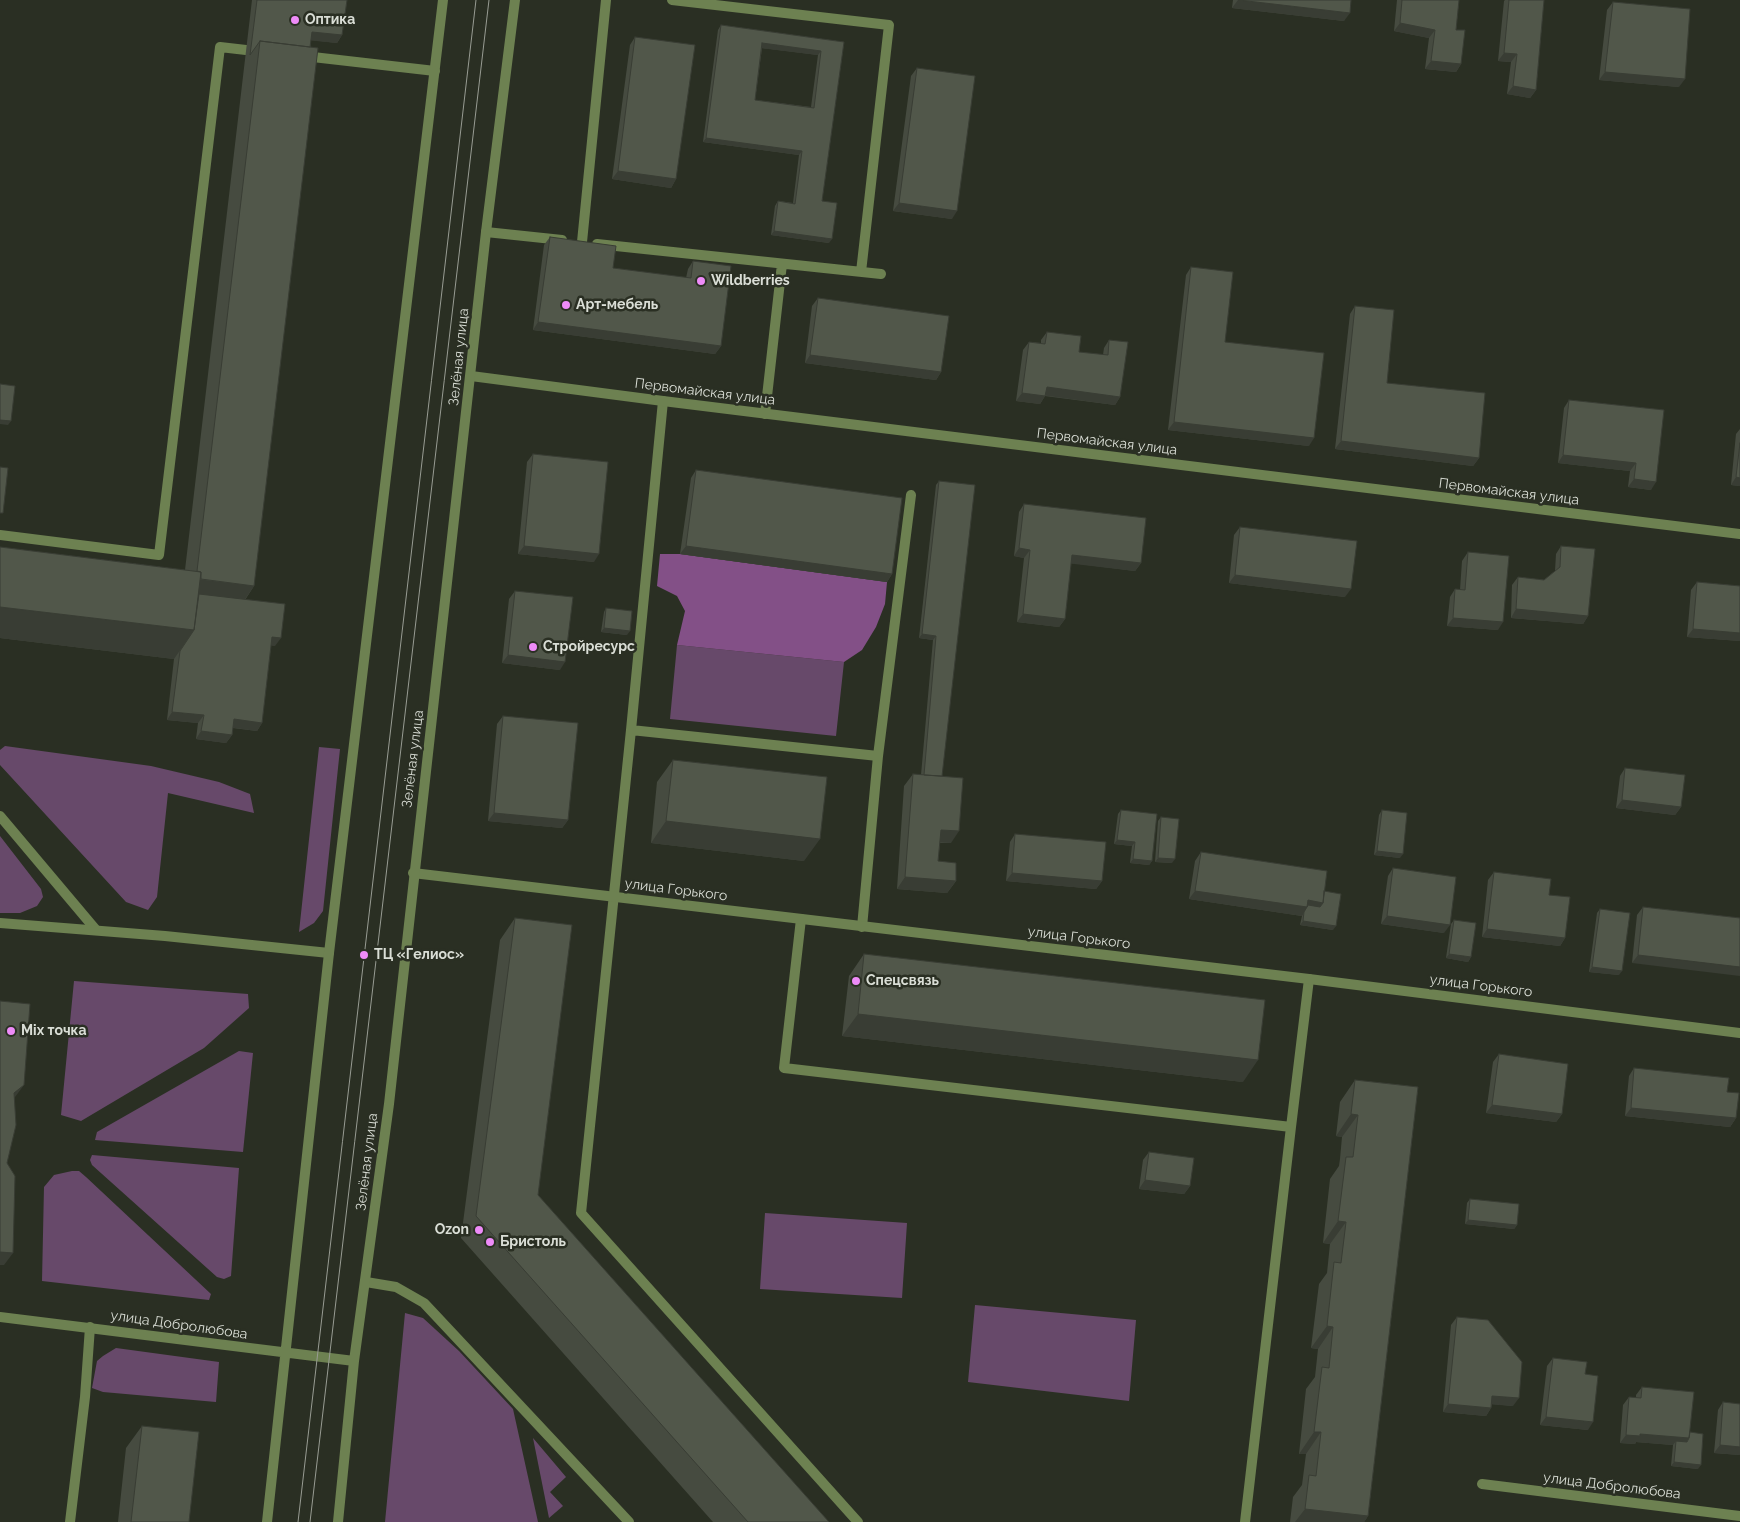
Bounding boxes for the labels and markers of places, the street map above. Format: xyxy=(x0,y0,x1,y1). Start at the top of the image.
place label: Оптика xyxy=(305,12,355,28)
marker: Оптика xyxy=(289,14,301,26)
place label: Wildberries xyxy=(711,273,790,289)
marker: Wildberries xyxy=(695,275,707,287)
place label: Арт-мебель xyxy=(576,297,658,313)
marker: Арт-мебель xyxy=(560,299,572,311)
place label: Стройресурс xyxy=(543,639,635,655)
marker: Стройресурс xyxy=(527,641,539,653)
place label: ТЦ «Гелиос» xyxy=(374,947,464,963)
marker: ТЦ «Гелиос» xyxy=(358,949,370,961)
place label: Спецсвязь xyxy=(866,973,939,989)
marker: Спецсвязь xyxy=(850,975,862,987)
place label: Mix точка xyxy=(21,1023,87,1039)
marker: Mix точка xyxy=(5,1025,17,1037)
place label: Ozon xyxy=(435,1222,469,1238)
marker: Ozon xyxy=(473,1224,485,1236)
place label: Бристоль xyxy=(500,1234,566,1250)
marker: Бристоль xyxy=(484,1236,496,1248)

